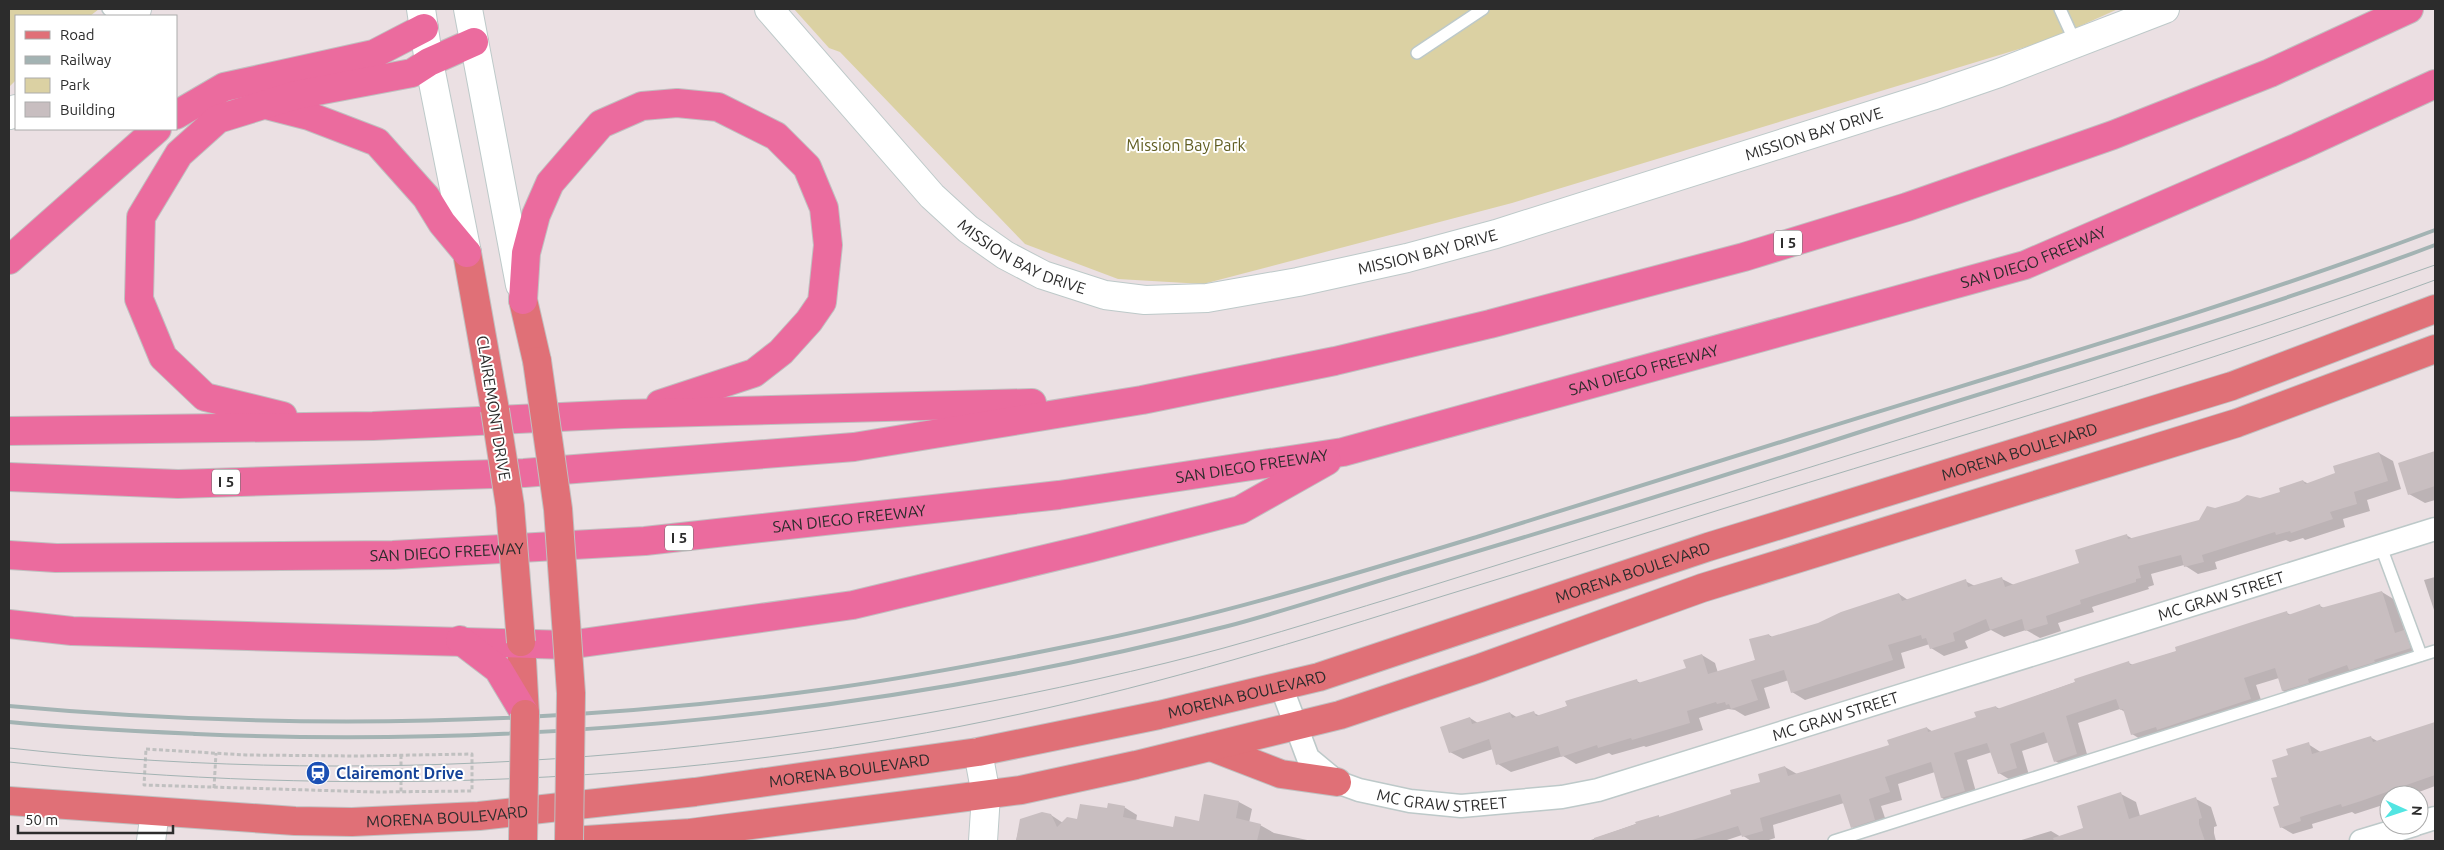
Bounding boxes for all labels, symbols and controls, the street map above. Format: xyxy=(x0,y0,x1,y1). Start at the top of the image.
legend xyxy=(15,15,178,130)
text: Road xyxy=(60,26,95,43)
text: Railway xyxy=(60,51,111,68)
text: Park xyxy=(60,76,90,93)
text: Building xyxy=(60,101,115,118)
street label: MISSION BAY DRIVE xyxy=(1743,103,1885,164)
park label: Mission Bay Park xyxy=(1126,136,1246,154)
street label: MISSION BAY DRIVE xyxy=(954,215,1088,297)
street label: SAN DIEGO FREEWAY xyxy=(1958,222,2110,291)
street label: MISSION BAY DRIVE xyxy=(1356,225,1499,278)
road number: I 5 xyxy=(1774,230,1802,256)
street label: CLAIREMONT DRIVE xyxy=(474,334,514,482)
street label: SAN DIEGO FREEWAY xyxy=(1567,340,1721,399)
street label: MORENA BOULEVARD xyxy=(1939,419,2100,484)
street label: SAN DIEGO FREEWAY xyxy=(1174,445,1330,486)
road number: I 5 xyxy=(212,470,240,494)
street label: SAN DIEGO FREEWAY xyxy=(772,501,928,536)
road number: I 5 xyxy=(665,526,693,550)
street label: MORENA BOULEVARD xyxy=(1553,538,1713,606)
street label: SAN DIEGO FREEWAY xyxy=(370,539,525,564)
street label: MC GRAW STREET xyxy=(2156,568,2286,624)
street label: MORENA BOULEVARD xyxy=(1166,666,1329,722)
street label: MC GRAW STREET xyxy=(1770,688,1901,744)
street label: MORENA BOULEVARD xyxy=(768,750,931,790)
station icon: Clairemont Drive xyxy=(305,760,331,786)
place label: Clairemont Drive xyxy=(336,764,464,782)
street label: MC GRAW STREET xyxy=(1375,785,1508,815)
north arrow xyxy=(2379,785,2429,835)
scale bar xyxy=(18,802,172,834)
street label: MORENA BOULEVARD xyxy=(366,802,529,830)
text: N xyxy=(2409,805,2425,816)
text: 50 m xyxy=(25,811,58,828)

